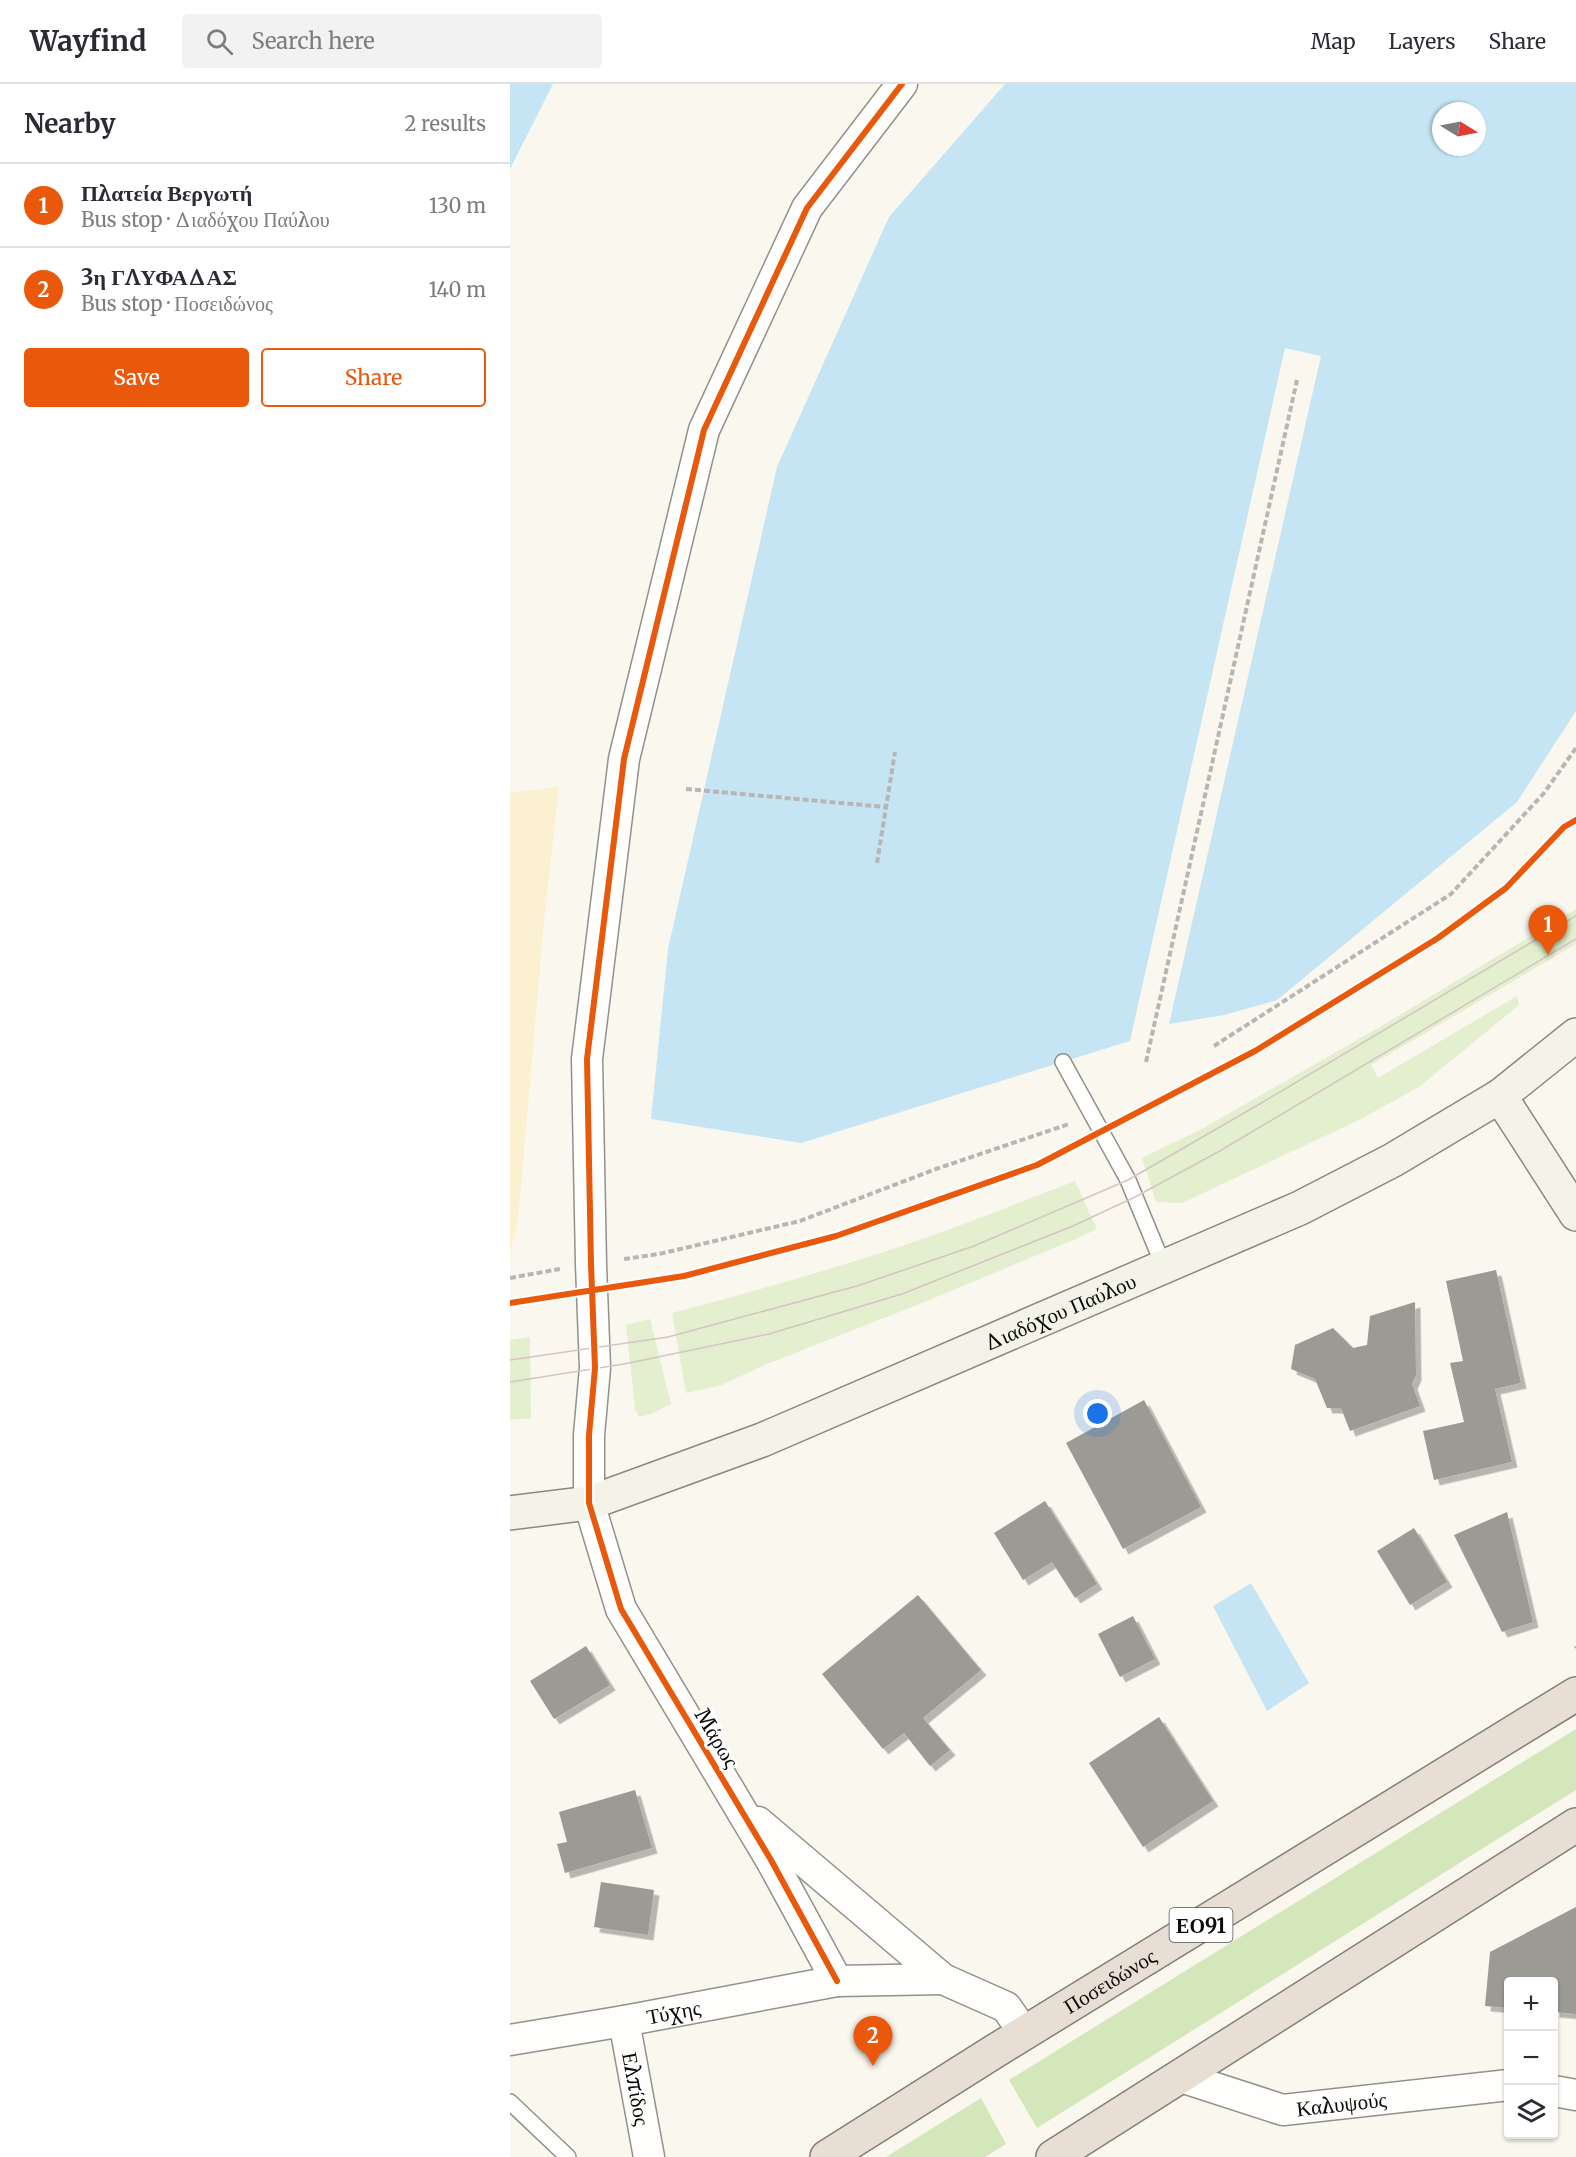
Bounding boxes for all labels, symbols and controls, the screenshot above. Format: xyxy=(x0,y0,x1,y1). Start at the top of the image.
search box xyxy=(182,14,602,68)
text: Wayfind xyxy=(30,23,146,59)
icon: search xyxy=(203,25,236,58)
text: Search here xyxy=(251,27,375,55)
text: Map xyxy=(1311,28,1356,55)
text: Layers xyxy=(1389,28,1456,55)
text: Share xyxy=(1489,28,1546,55)
north arrow xyxy=(1432,102,1486,156)
text: Nearby xyxy=(24,107,116,140)
text: 2 results xyxy=(404,111,486,136)
text: Πλατεία Βεργωτή xyxy=(81,179,252,207)
text: 1 xyxy=(39,193,48,218)
text: 130 m xyxy=(429,193,486,218)
text: Bus stop · Διαδόχου Παύλου xyxy=(81,207,330,232)
text: 3η ΓΛΥΦΑΔΑΣ xyxy=(81,263,237,291)
text: 2 xyxy=(38,277,49,302)
text: 140 m xyxy=(429,277,486,302)
text: Bus stop · Ποσειδώνος xyxy=(81,291,273,316)
button: Save xyxy=(24,348,249,407)
button: Share xyxy=(261,348,486,407)
pin: 1 xyxy=(1528,906,1568,955)
street label: Διαδόχου Παύλου xyxy=(980,1267,1140,1356)
your location xyxy=(1083,1399,1112,1428)
street label: Μάρως xyxy=(689,1703,746,1773)
road number: ΕΟ91 xyxy=(1170,1908,1232,1942)
street label: Ποσειδώνος xyxy=(1058,1942,1161,2019)
map controls xyxy=(1504,1977,1558,2139)
button: + xyxy=(1504,1977,1558,2031)
street label: Τύχης xyxy=(644,1993,703,2030)
pin: 2 xyxy=(854,2016,892,2066)
button: − xyxy=(1504,2031,1558,2085)
street label: Ελπίδος xyxy=(616,2050,657,2128)
street label: Καλυψούς xyxy=(1295,2085,1389,2122)
button: layers xyxy=(1504,2085,1558,2139)

